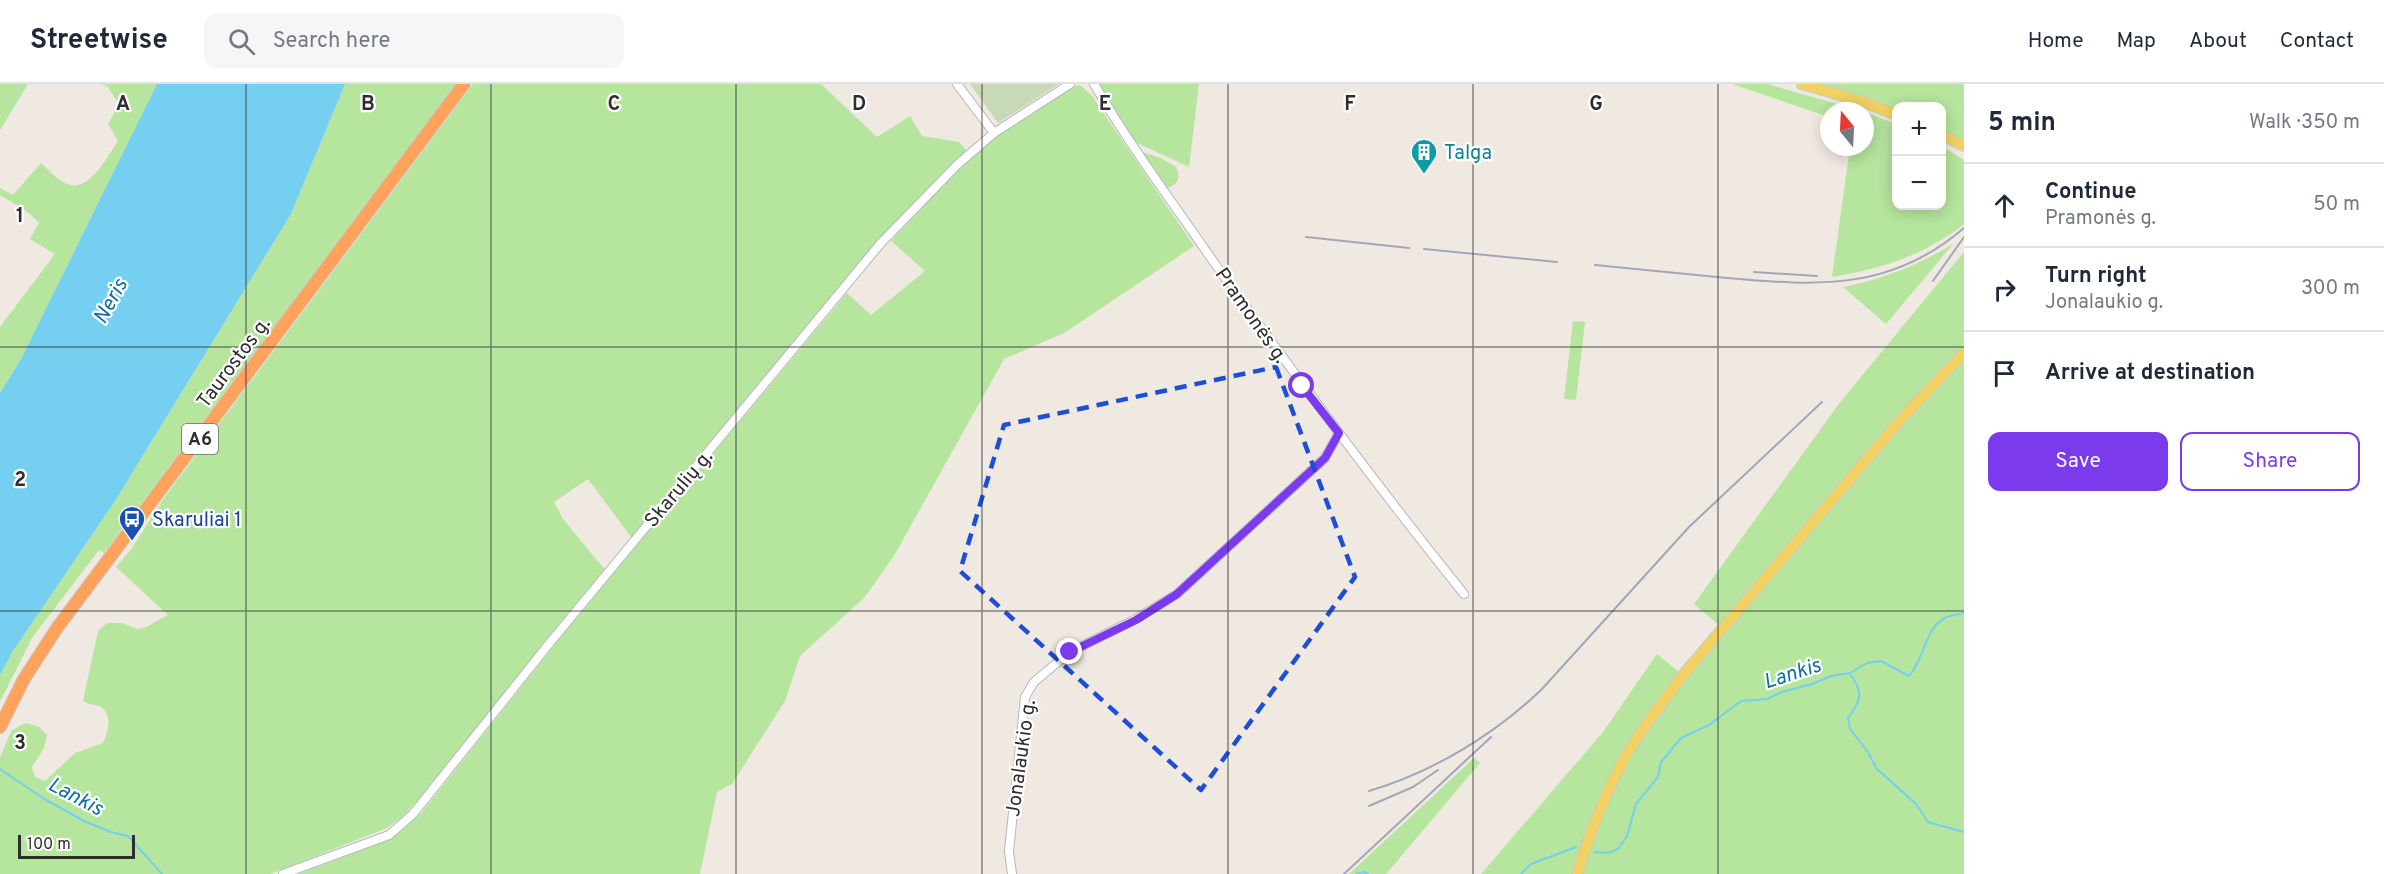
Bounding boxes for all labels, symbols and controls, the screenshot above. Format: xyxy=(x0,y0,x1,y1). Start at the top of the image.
search box xyxy=(204,14,624,68)
text: Streetwise xyxy=(30,23,168,59)
icon: search xyxy=(225,25,258,58)
text: Search here xyxy=(273,28,390,55)
text: Home xyxy=(2028,28,2084,55)
text: Map xyxy=(2117,28,2156,55)
text: About xyxy=(2189,28,2247,55)
text: Contact xyxy=(2280,28,2354,55)
text: A xyxy=(116,92,130,118)
text: B xyxy=(361,92,375,118)
text: C xyxy=(608,92,620,118)
text: D xyxy=(852,92,866,118)
text: E xyxy=(1099,92,1111,118)
text: F xyxy=(1344,92,1356,118)
text: G xyxy=(1589,92,1603,118)
north arrow xyxy=(1820,102,1874,156)
map controls xyxy=(1892,102,1946,210)
button: + xyxy=(1892,102,1946,156)
text: 5 min xyxy=(1988,107,2056,140)
text: Walk · 350 m xyxy=(2249,110,2360,136)
building icon: Talga xyxy=(1409,137,1439,175)
place label: Talga xyxy=(1444,141,1492,167)
button: − xyxy=(1892,156,1946,210)
text: Continue xyxy=(2045,179,2136,206)
icon: ahead xyxy=(1988,189,2021,222)
text: 50 m xyxy=(2313,192,2360,218)
text: 1 xyxy=(16,204,24,230)
text: Pramonės g. xyxy=(2045,206,2156,232)
street label: Pramonės g. xyxy=(1208,263,1293,369)
text: Turn right xyxy=(2045,263,2147,290)
icon: right xyxy=(1988,273,2021,306)
water label: Neris xyxy=(88,274,135,329)
text: 300 m xyxy=(2301,276,2360,302)
text: Jonalaukio g. xyxy=(2045,290,2163,316)
street label: Taurostos g. xyxy=(192,312,277,414)
icon: arrive xyxy=(1988,357,2021,390)
text: Arrive at destination xyxy=(2045,360,2255,387)
route start xyxy=(1288,372,1314,398)
road number: A6 xyxy=(182,424,218,454)
button: Save xyxy=(1988,432,2168,491)
button: Share xyxy=(2180,432,2360,491)
street label: Skarulių g. xyxy=(639,445,720,534)
text: 2 xyxy=(14,468,26,494)
bus stop icon: Skaruliai 1 xyxy=(117,504,147,542)
place label: Skaruliai 1 xyxy=(152,508,242,534)
route end xyxy=(1056,638,1082,664)
water label: Lankis xyxy=(1760,652,1825,696)
street label: Jonalaukio g. xyxy=(1001,698,1043,819)
text: 3 xyxy=(14,731,26,757)
water label: Lankis xyxy=(43,772,108,823)
scale bar xyxy=(18,832,135,860)
text: 100 m xyxy=(27,835,71,855)

